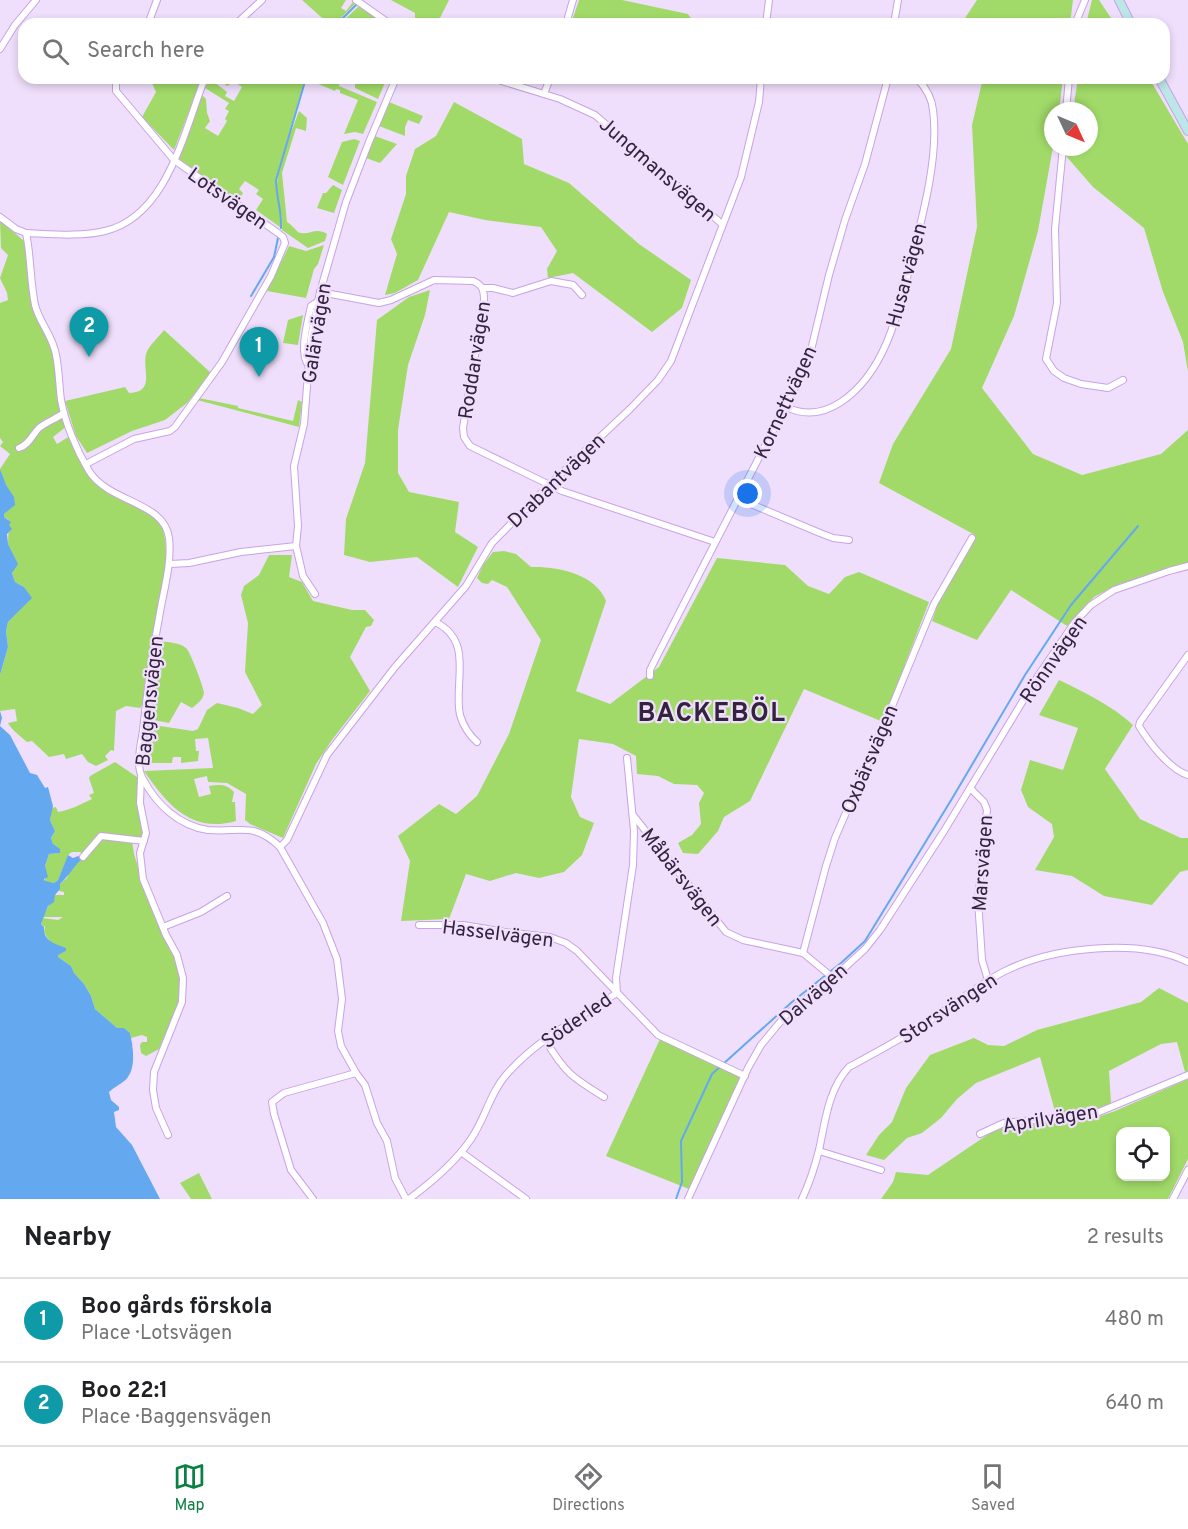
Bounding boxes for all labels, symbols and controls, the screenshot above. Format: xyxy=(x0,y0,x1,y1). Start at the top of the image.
search box xyxy=(18,18,1170,84)
icon: search xyxy=(39,35,72,68)
text: Search here xyxy=(87,38,205,65)
north arrow xyxy=(1044,102,1098,156)
street label: Jungmansvägen xyxy=(593,112,721,229)
street label: Lotsvägen xyxy=(182,163,272,237)
street label: Husarvägen xyxy=(882,221,934,331)
street label: Galärvägen xyxy=(297,281,339,386)
street label: Roddarvägen xyxy=(454,299,498,421)
pin: 2 xyxy=(70,308,109,357)
pin: 1 xyxy=(240,328,278,377)
street label: Kornettvägen xyxy=(749,342,824,464)
street label: Drabantvägen xyxy=(503,428,612,534)
your location xyxy=(733,479,762,508)
street label: Rönnvägen xyxy=(1015,611,1094,709)
street label: Baggensvägen xyxy=(131,634,171,768)
district label: BACKEBÖL xyxy=(638,696,786,731)
street label: Oxbärsvägen xyxy=(836,701,906,818)
street label: Marsvägen xyxy=(968,814,1000,912)
street label: Måbärsvägen xyxy=(634,824,727,933)
street label: Hasselvägen xyxy=(440,915,555,955)
street label: Dalvägen xyxy=(775,959,854,1032)
street label: Storsvängen xyxy=(895,968,1003,1051)
street label: Söderled xyxy=(537,988,618,1055)
street label: Aprilvägen xyxy=(1001,1100,1100,1140)
map controls xyxy=(1116,1127,1170,1181)
button: locate xyxy=(1116,1127,1170,1181)
text: Nearby xyxy=(24,1222,112,1255)
text: 2 results xyxy=(1087,1225,1164,1251)
text: Boo gårds förskola xyxy=(81,1294,272,1321)
text: 1 xyxy=(40,1307,48,1333)
text: 480 m xyxy=(1105,1307,1164,1333)
text: Place · Lotsvägen xyxy=(81,1321,232,1347)
text: Boo 22:1 xyxy=(81,1378,168,1405)
text: 2 xyxy=(37,1391,50,1417)
text: 640 m xyxy=(1105,1391,1164,1417)
text: Place · Baggensvägen xyxy=(81,1405,271,1431)
tab: Map xyxy=(173,1460,206,1516)
tab: Directions xyxy=(552,1460,625,1516)
tab: Saved xyxy=(971,1460,1015,1516)

